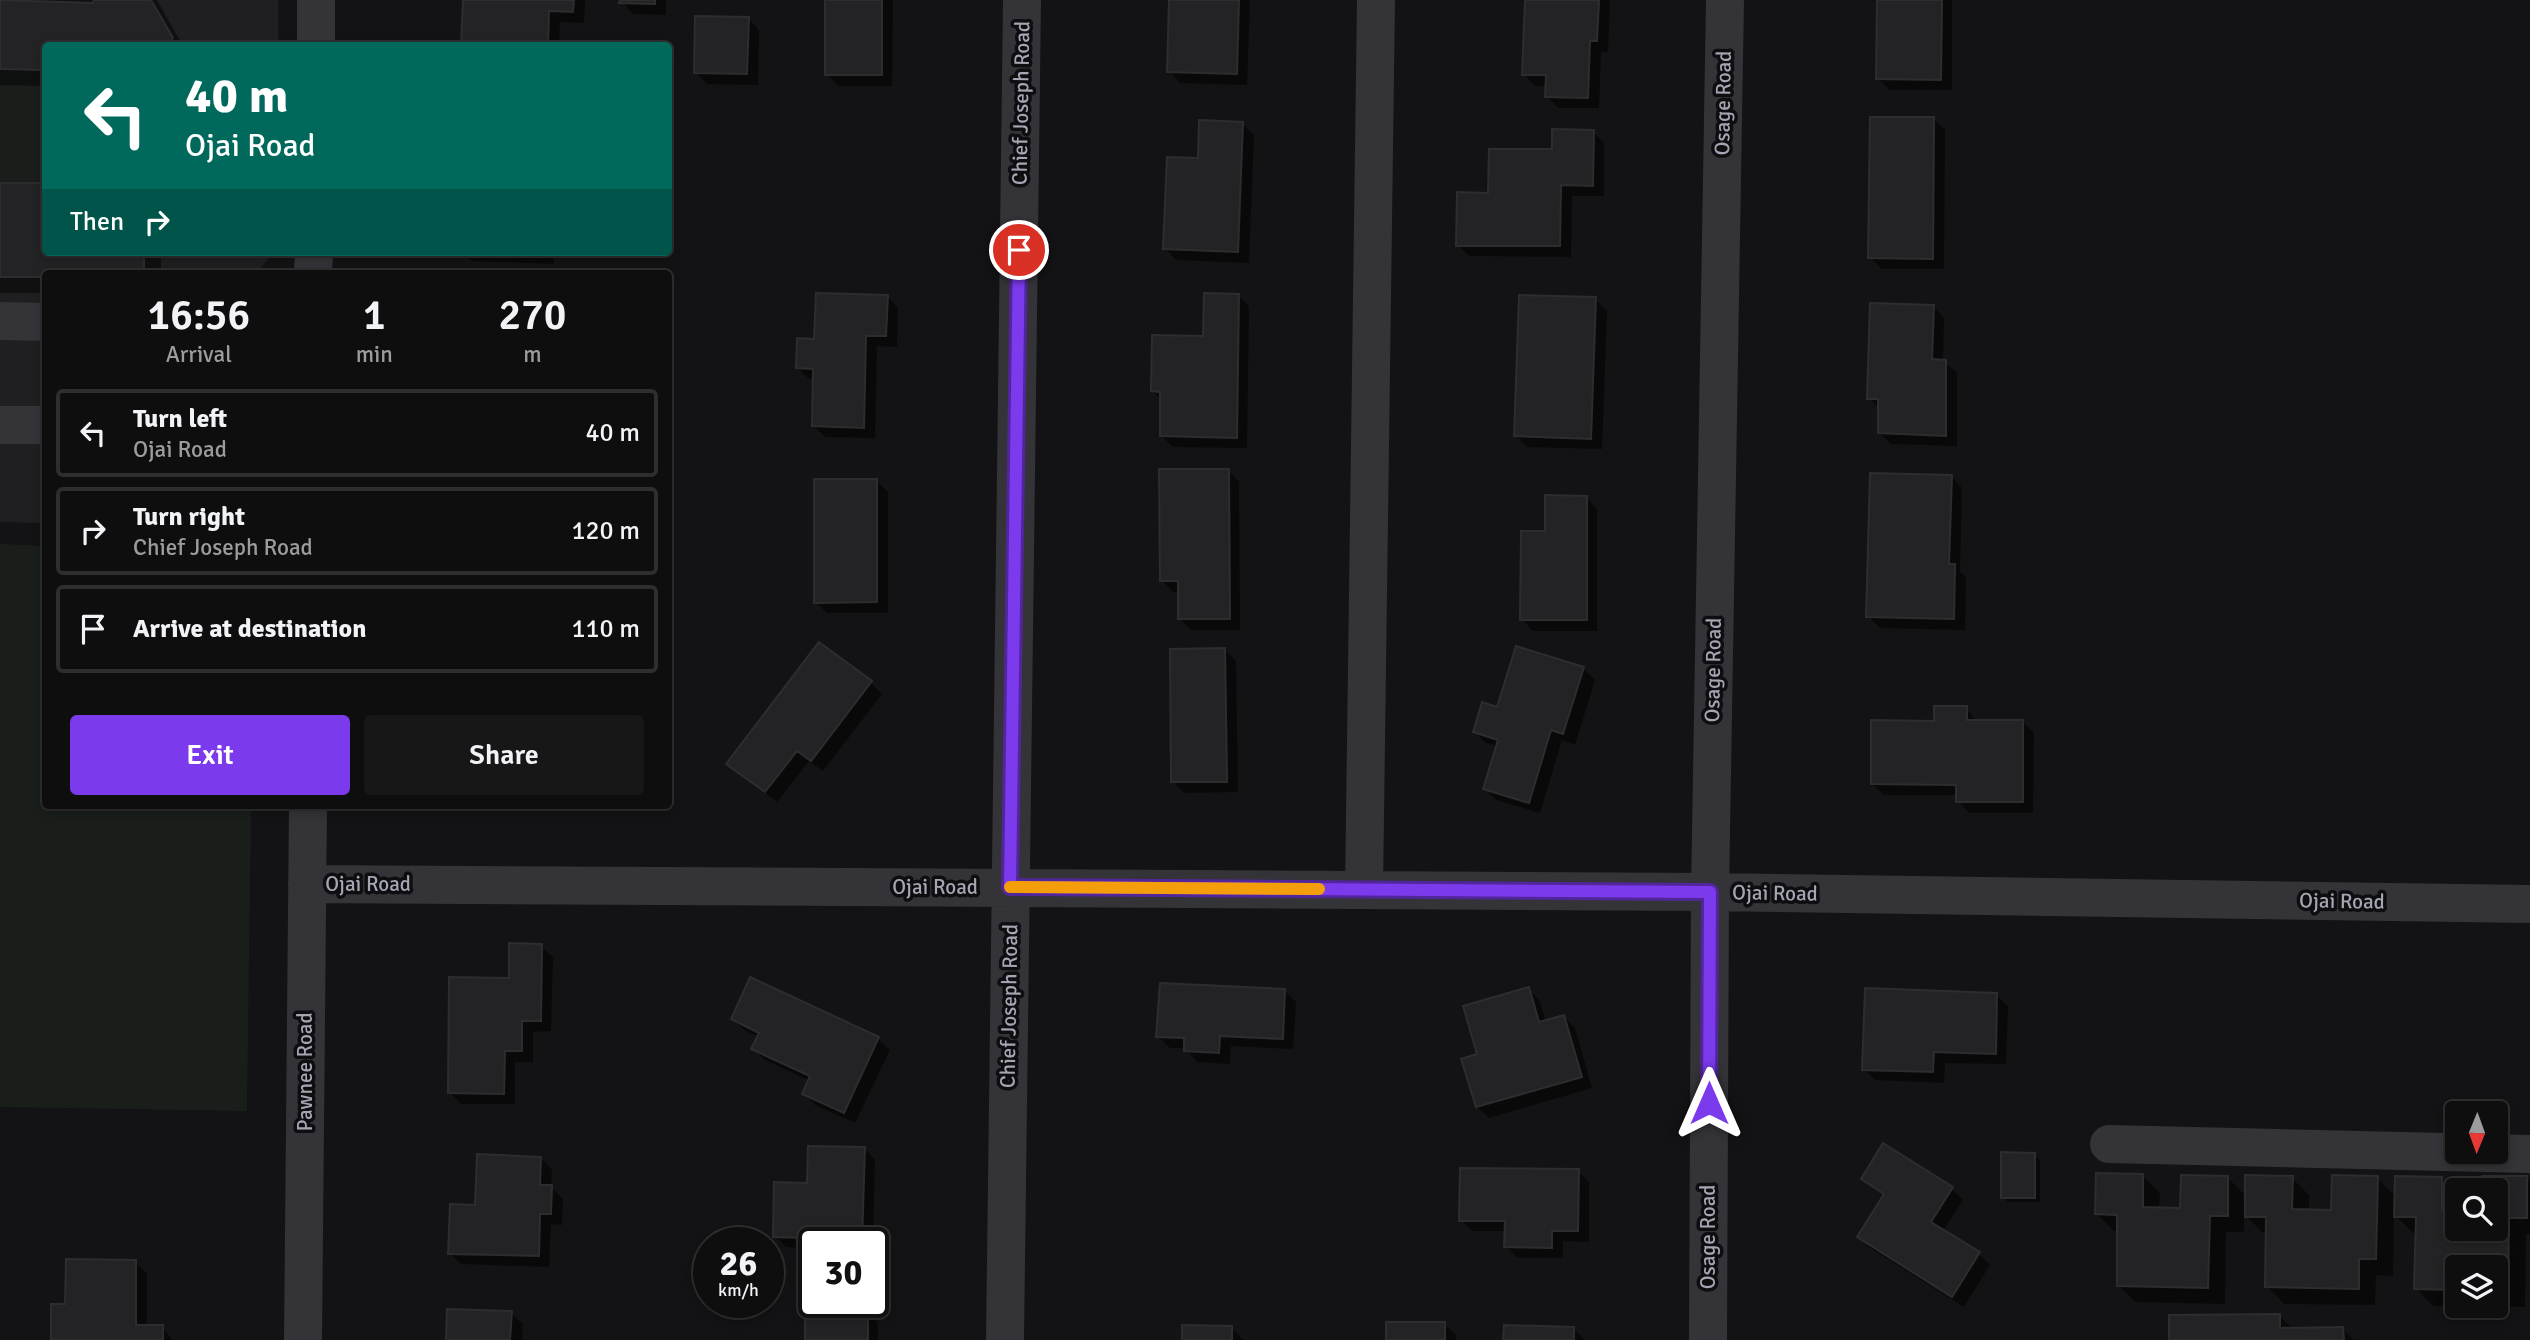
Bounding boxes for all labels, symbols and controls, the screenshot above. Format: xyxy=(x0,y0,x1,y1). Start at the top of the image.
street label: Chief Joseph Road xyxy=(1007,21,1035,185)
street label: Osage Road xyxy=(1709,50,1737,156)
text: 40 m xyxy=(185,66,288,126)
icon: left xyxy=(70,70,161,161)
text: Ojai Road xyxy=(185,126,316,165)
icon: right xyxy=(138,203,176,241)
text: Then xyxy=(70,206,124,238)
pin xyxy=(989,220,1049,280)
icon: arrive xyxy=(1000,231,1038,269)
text: 16:56 xyxy=(148,290,250,341)
text: 1 xyxy=(363,290,386,341)
text: 270 xyxy=(498,290,566,341)
text: Arrival xyxy=(166,340,232,369)
text: min xyxy=(356,340,393,369)
text: m xyxy=(523,340,542,369)
text: Turn left xyxy=(133,403,227,435)
icon: left xyxy=(74,414,112,452)
text: 40 m xyxy=(585,417,640,449)
text: Ojai Road xyxy=(133,435,227,464)
text: Turn right xyxy=(133,501,245,533)
icon: right xyxy=(74,512,112,550)
text: 120 m xyxy=(571,515,640,547)
text: Chief Joseph Road xyxy=(133,533,313,562)
icon: arrive xyxy=(74,610,112,648)
text: Arrive at destination xyxy=(133,613,366,645)
text: 110 m xyxy=(571,613,640,645)
street label: Osage Road xyxy=(1699,617,1727,723)
button: Exit xyxy=(70,715,350,795)
button: Share xyxy=(364,715,644,795)
street label: Ojai Road xyxy=(325,871,411,897)
street label: Ojai Road xyxy=(892,874,978,900)
street label: Ojai Road xyxy=(1732,879,1818,907)
street label: Ojai Road xyxy=(2299,887,2385,915)
street label: Chief Joseph Road xyxy=(995,924,1023,1088)
street label: Pawnee Road xyxy=(292,1012,318,1132)
position arrow xyxy=(1672,1066,1746,1140)
north arrow xyxy=(2445,1101,2508,1164)
map controls xyxy=(2445,1101,2508,1318)
button: search xyxy=(2445,1178,2508,1241)
street label: Osage Road xyxy=(1695,1185,1721,1289)
speed limit sign: 30 xyxy=(798,1227,889,1318)
text: 26 xyxy=(720,1242,757,1285)
button: layers xyxy=(2445,1255,2508,1318)
text: km/h xyxy=(718,1279,759,1301)

